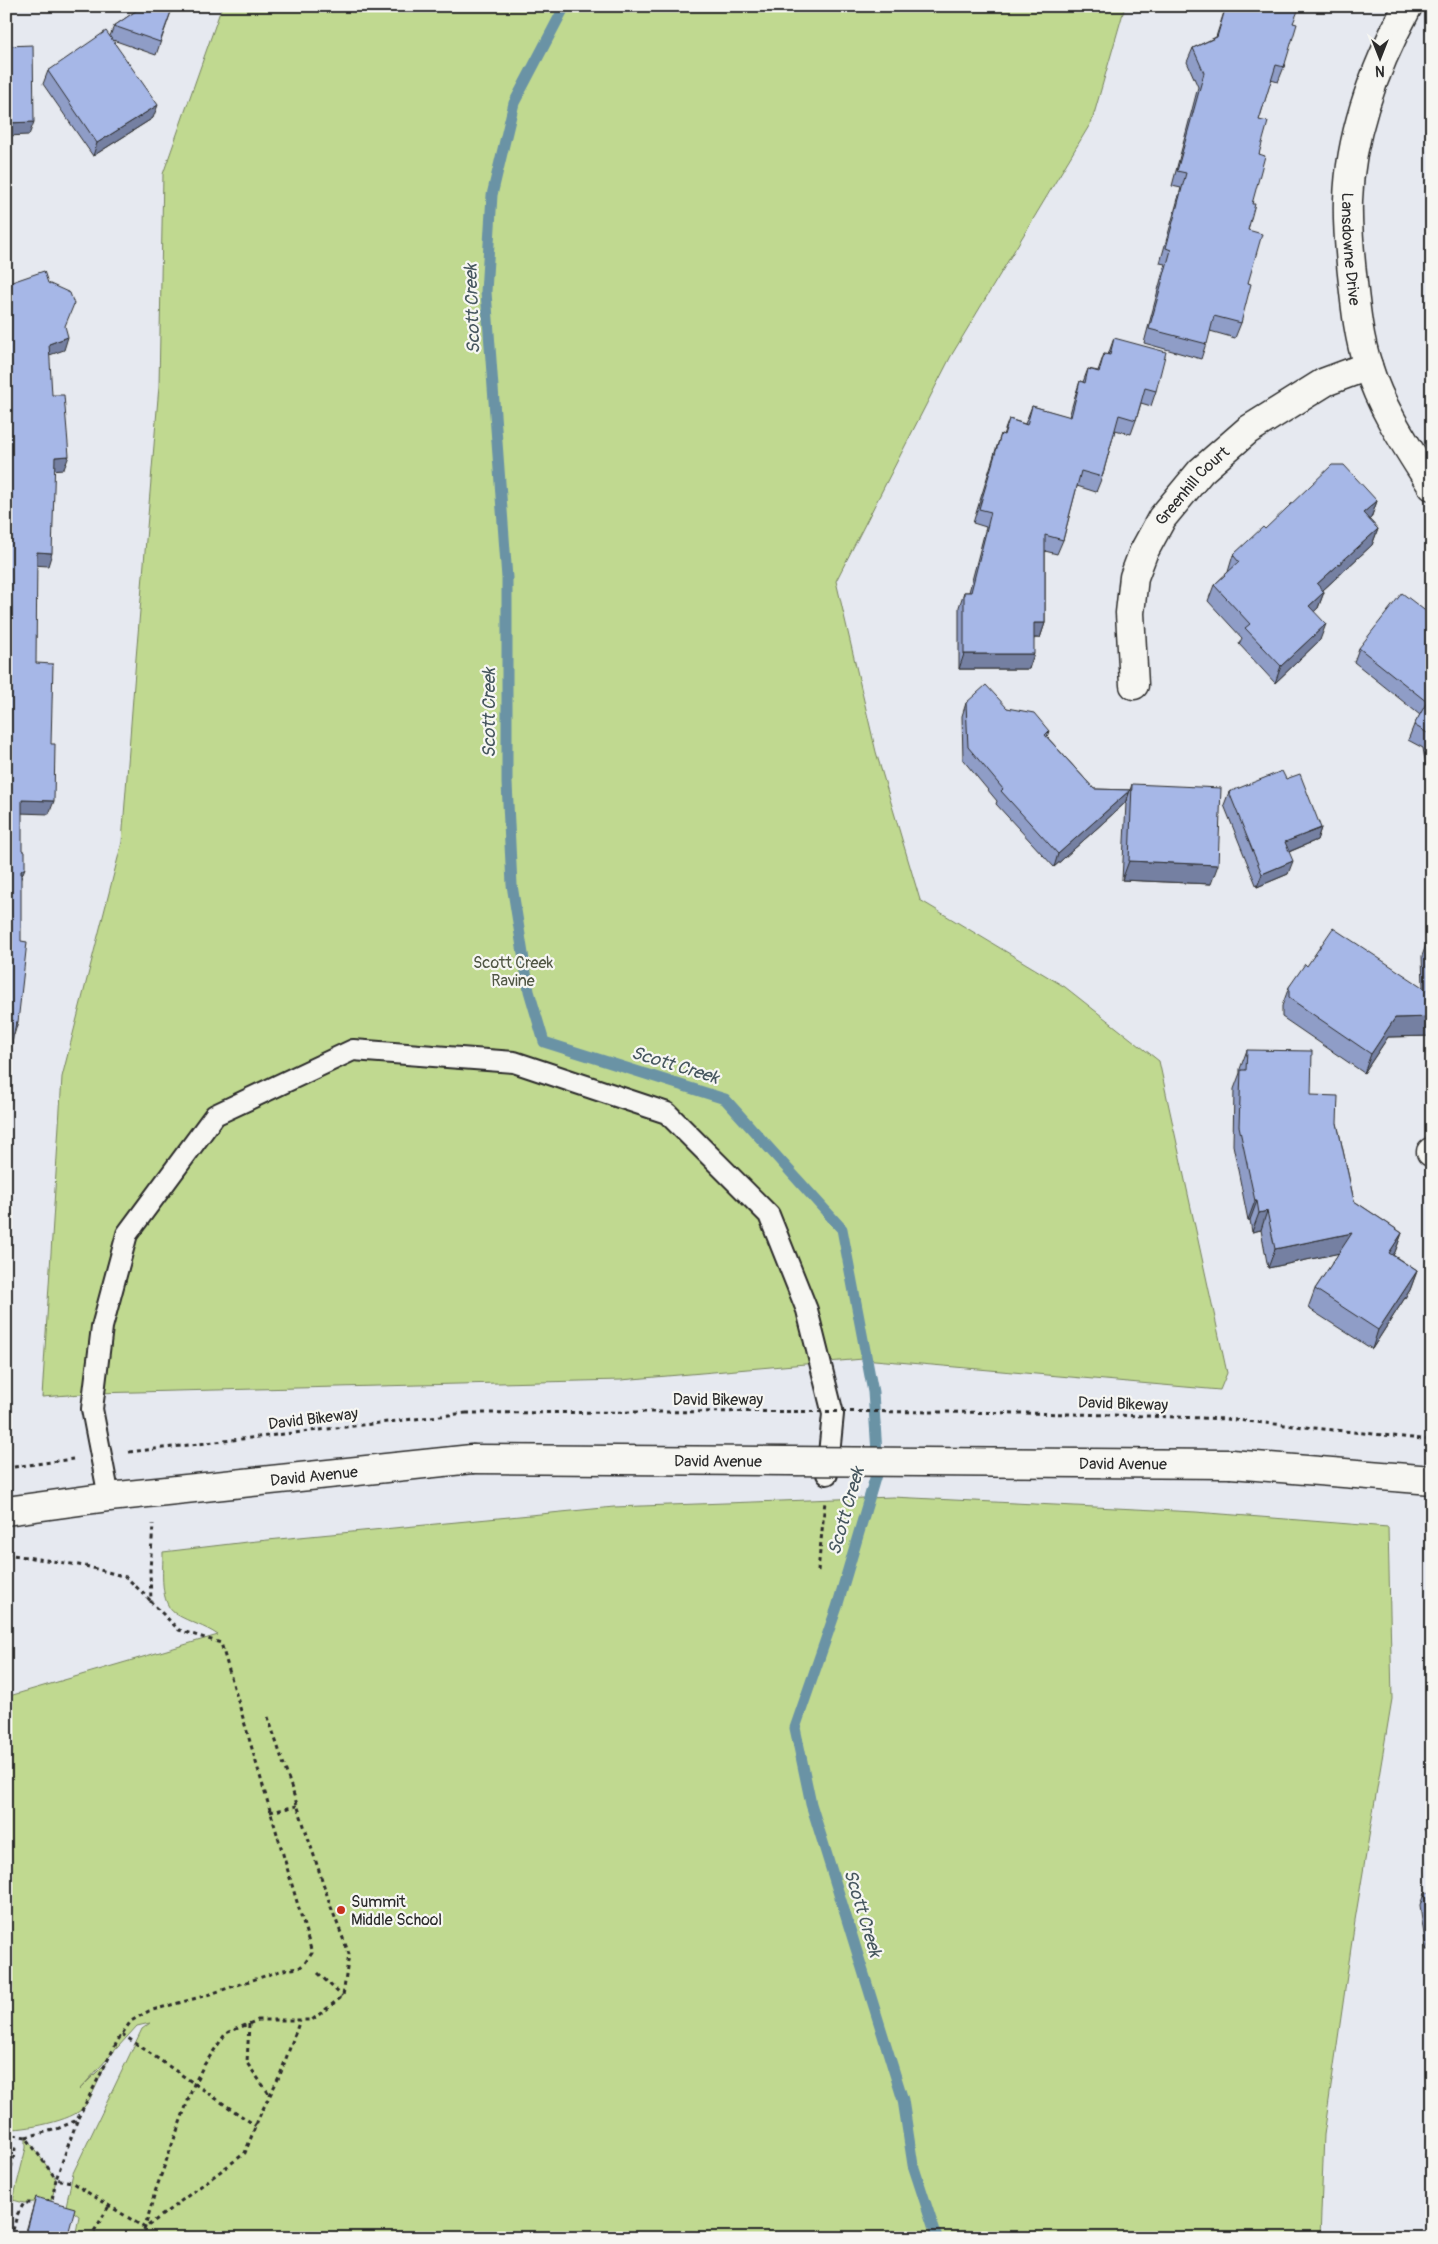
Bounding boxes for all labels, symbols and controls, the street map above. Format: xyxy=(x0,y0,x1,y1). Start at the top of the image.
north arrow xyxy=(1356,32,1406,82)
text: N xyxy=(1375,62,1385,79)
street label: Lansdowne Drive xyxy=(1337,192,1364,307)
water label: Scott Creek xyxy=(459,262,486,354)
street label: Greenhill Court xyxy=(1151,442,1234,529)
water label: Scott Creek xyxy=(478,666,501,758)
park label: Scott Creek Ravine xyxy=(473,953,553,991)
water label: Scott Creek xyxy=(628,1041,723,1090)
street label: David Bikeway xyxy=(673,1390,763,1410)
street label: David Bikeway xyxy=(1077,1392,1169,1416)
street label: David Bikeway xyxy=(267,1404,359,1434)
street label: David Avenue xyxy=(674,1451,762,1472)
street label: David Avenue xyxy=(1079,1454,1167,1475)
street label: David Avenue xyxy=(269,1462,359,1491)
water label: Scott Creek xyxy=(823,1463,870,1558)
water label: Scott Creek xyxy=(838,1867,887,1961)
place label: Summit Middle School xyxy=(351,1892,442,1930)
marker: Summit Middle School xyxy=(335,1904,347,1916)

